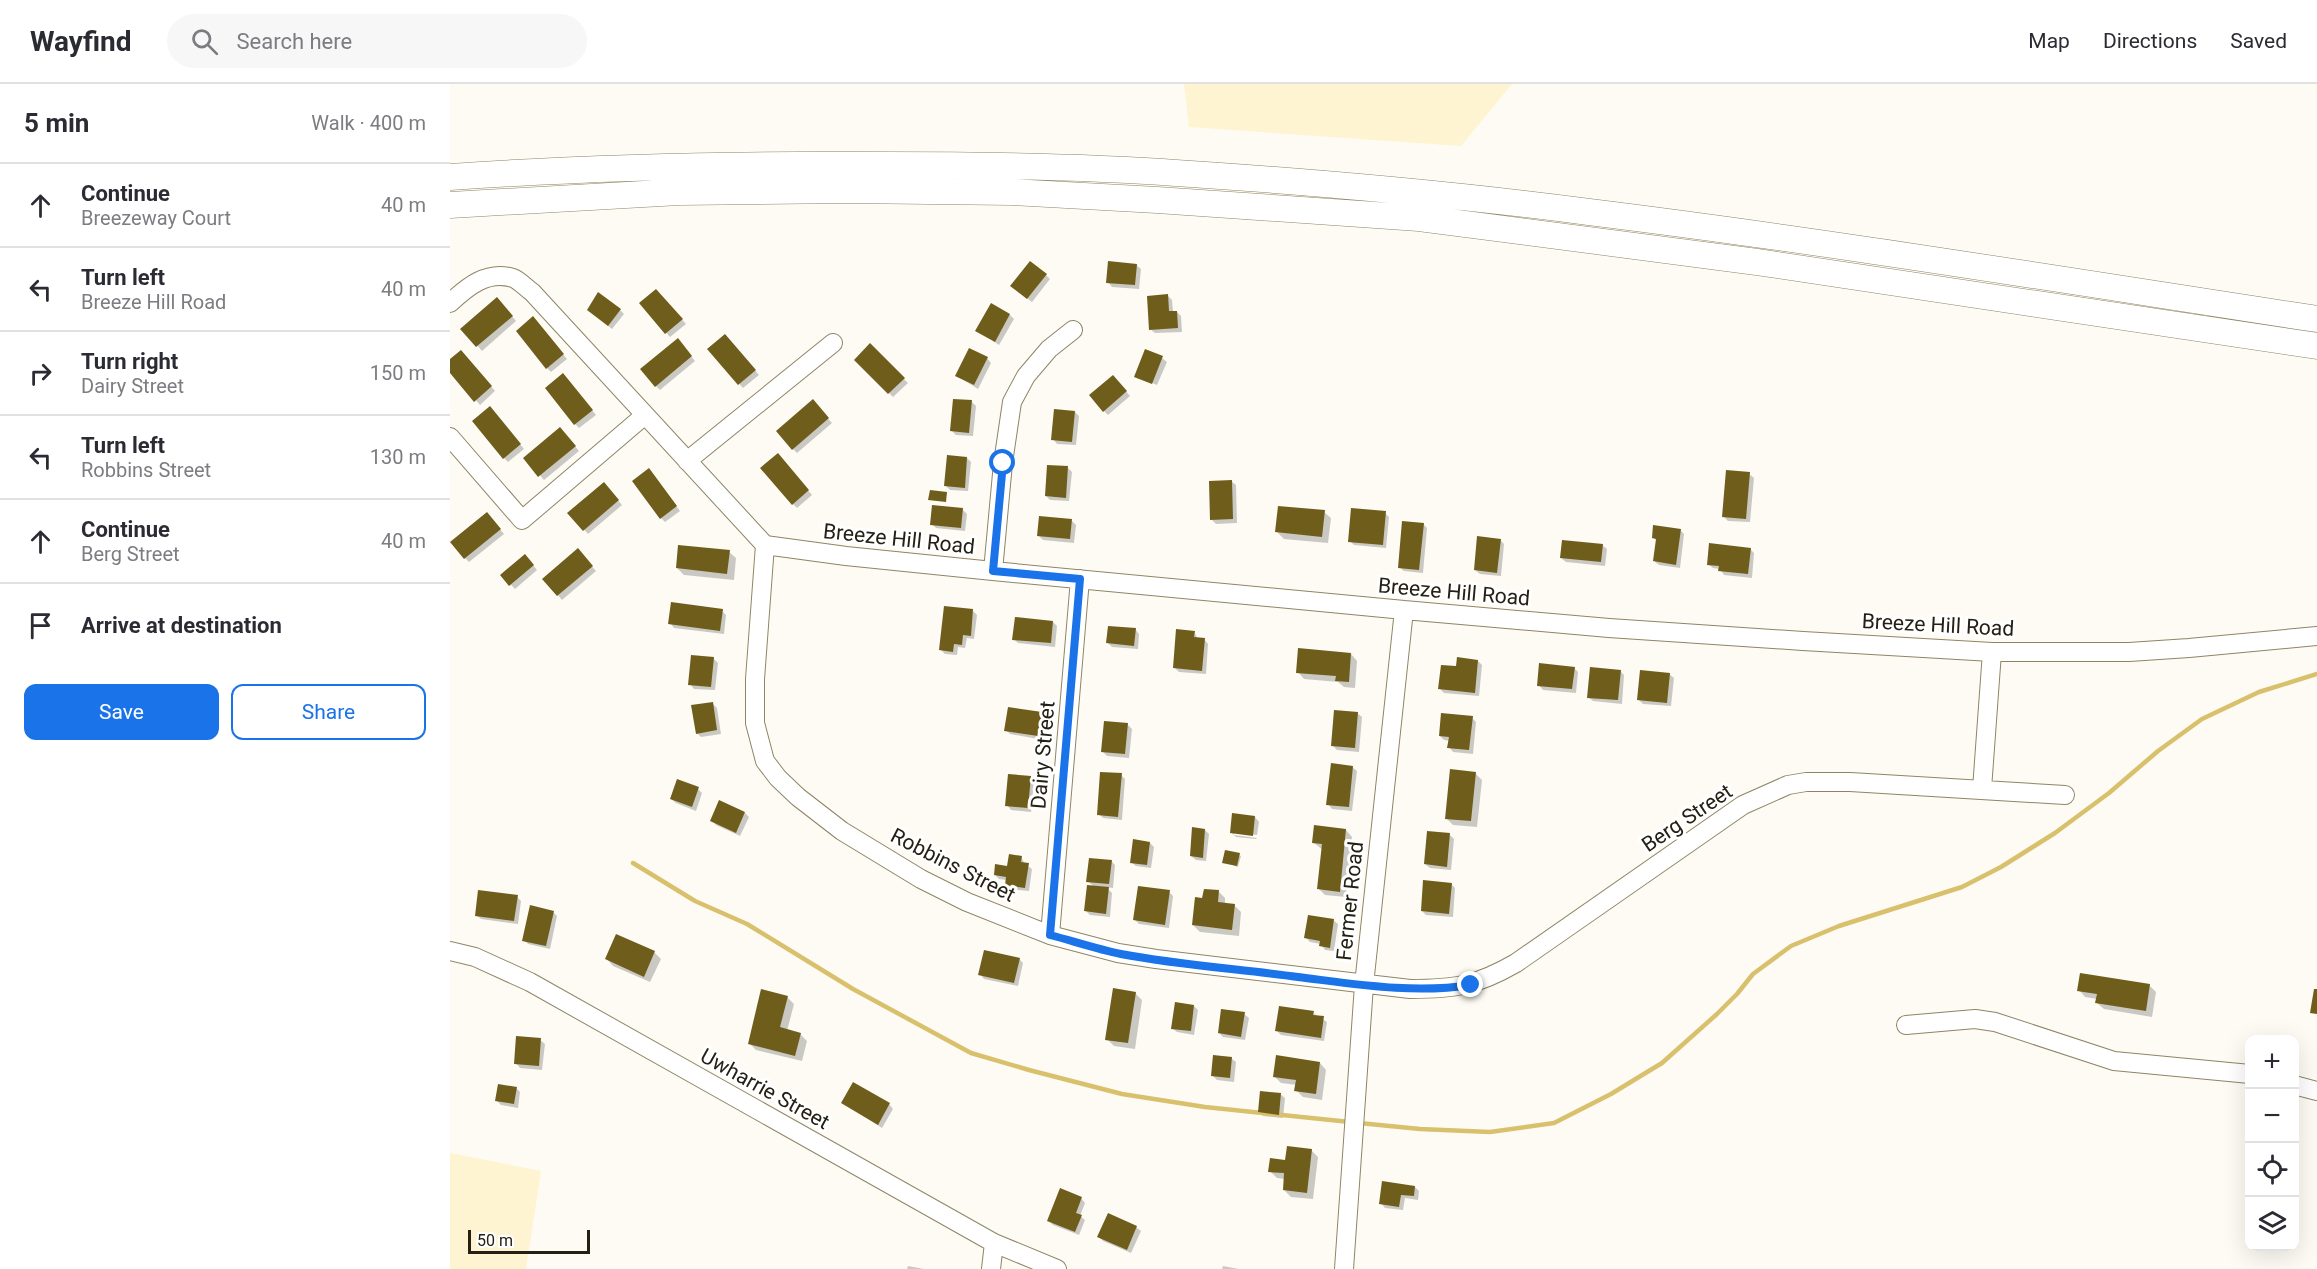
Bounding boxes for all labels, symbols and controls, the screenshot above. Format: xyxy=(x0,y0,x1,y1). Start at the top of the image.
search box xyxy=(167,14,587,68)
text: Wayfind xyxy=(30,25,131,58)
icon: search xyxy=(188,25,221,58)
text: Search here xyxy=(236,29,352,54)
text: Map xyxy=(2028,29,2070,53)
text: Directions xyxy=(2103,29,2197,53)
text: Saved xyxy=(2230,29,2287,53)
text: 5 min xyxy=(24,108,89,138)
text: Walk · 400 m xyxy=(311,111,426,135)
text: Continue xyxy=(81,181,170,206)
icon: ahead xyxy=(24,189,57,222)
text: 40 m xyxy=(381,193,426,217)
text: Breezeway Court xyxy=(81,206,231,230)
text: Turn left xyxy=(81,265,165,290)
icon: left xyxy=(24,273,57,306)
text: 40 m xyxy=(381,277,426,301)
text: Breeze Hill Road xyxy=(81,290,226,314)
text: Turn right xyxy=(81,349,178,374)
icon: right xyxy=(24,357,57,390)
text: 150 m xyxy=(370,361,426,385)
text: Dairy Street xyxy=(81,374,184,398)
text: Turn left xyxy=(81,433,165,458)
icon: left xyxy=(24,441,57,474)
text: 130 m xyxy=(370,445,426,469)
route start xyxy=(989,449,1015,475)
text: Robbins Street xyxy=(81,458,211,482)
text: Continue xyxy=(81,517,170,542)
street label: Breeze Hill Road xyxy=(822,519,976,559)
icon: ahead xyxy=(24,525,57,558)
text: 40 m xyxy=(381,529,426,553)
text: Berg Street xyxy=(81,542,180,566)
street label: Breeze Hill Road xyxy=(1377,573,1531,611)
icon: arrive xyxy=(24,609,57,642)
street label: Breeze Hill Road xyxy=(1861,609,2015,641)
text: Arrive at destination xyxy=(81,613,282,638)
button: Save xyxy=(24,684,219,740)
button: Share xyxy=(231,684,426,740)
street label: Dairy Street xyxy=(1026,700,1060,810)
street label: Berg Street xyxy=(1637,779,1737,857)
street label: Robbins Street xyxy=(887,823,1019,907)
street label: Fermer Road xyxy=(1332,840,1368,962)
route end xyxy=(1457,971,1483,997)
map controls xyxy=(2245,1035,2299,1251)
button: + xyxy=(2245,1035,2299,1089)
street label: Uwharrie Street xyxy=(696,1044,834,1134)
button: − xyxy=(2245,1089,2299,1143)
button: locate xyxy=(2245,1143,2299,1197)
button: layers xyxy=(2245,1197,2299,1251)
scale bar xyxy=(468,1227,590,1254)
text: 50 m xyxy=(477,1231,513,1250)

